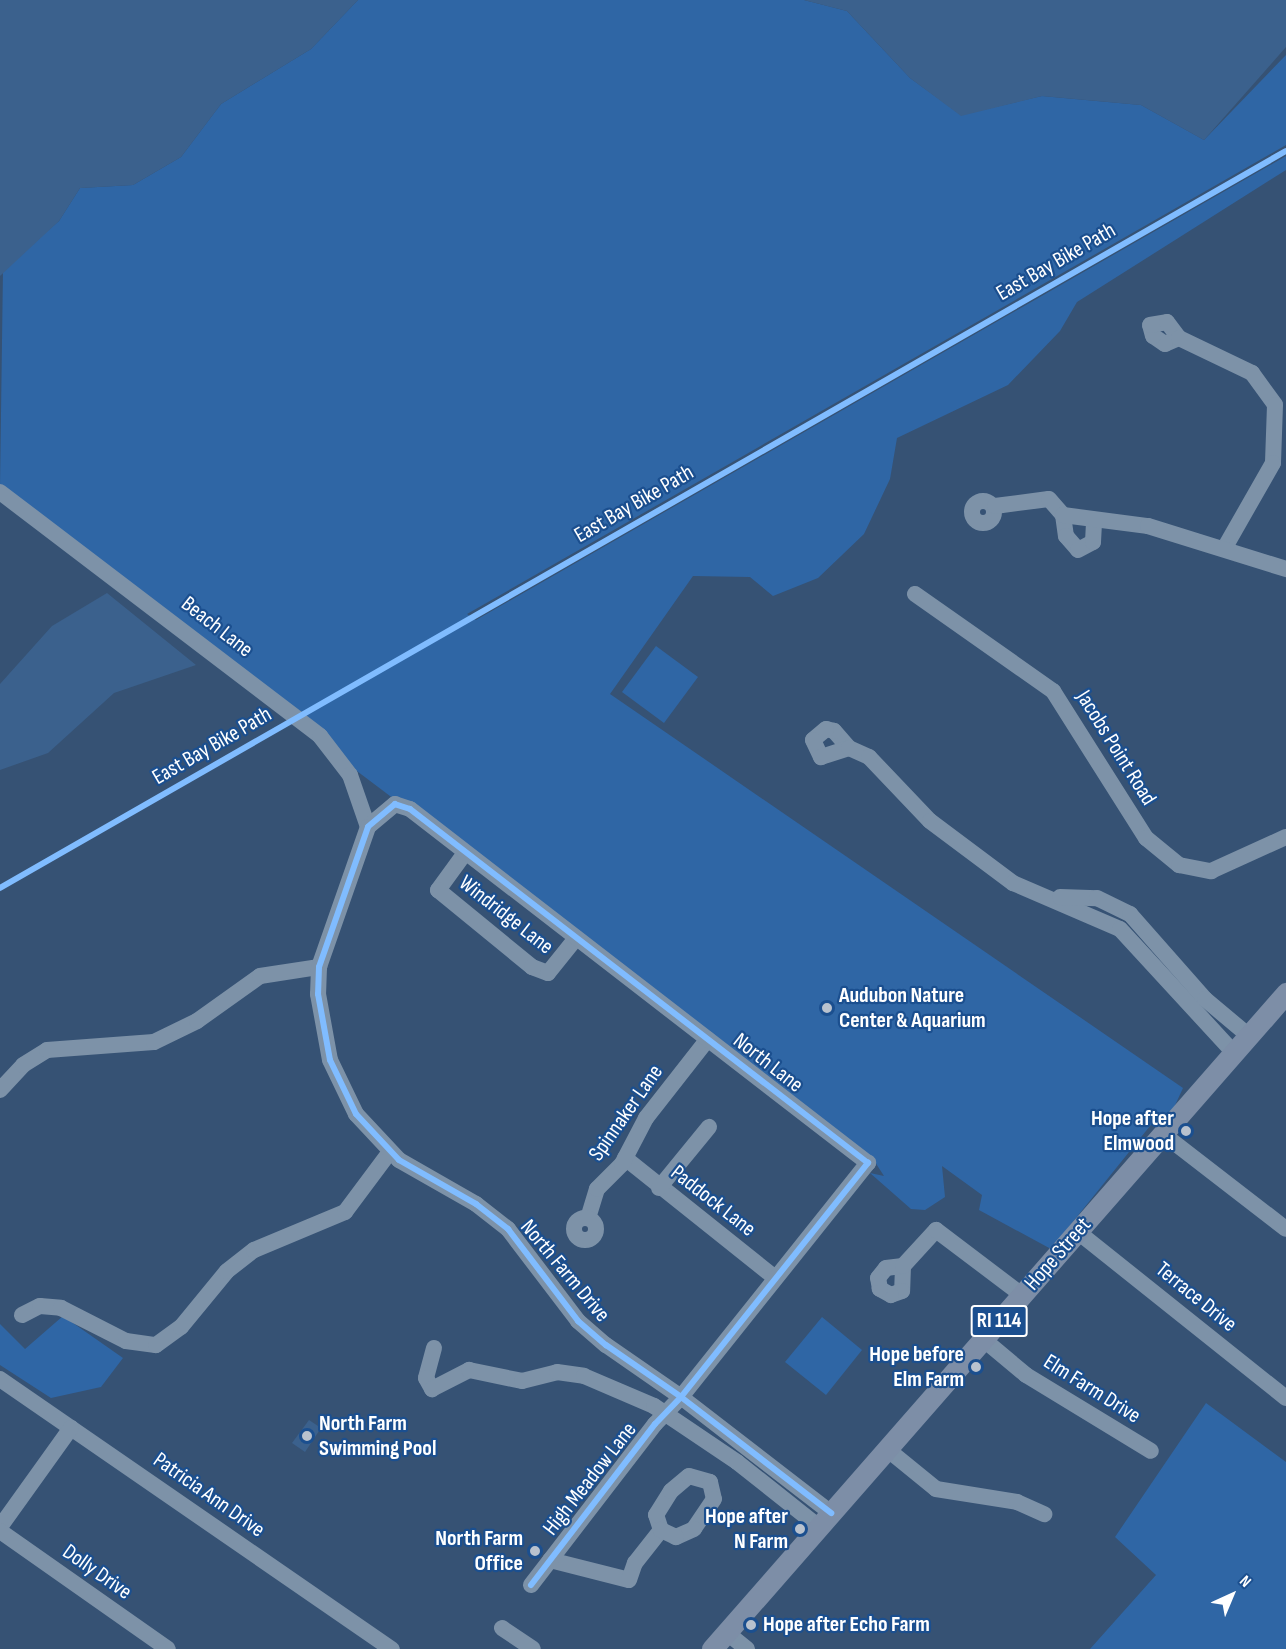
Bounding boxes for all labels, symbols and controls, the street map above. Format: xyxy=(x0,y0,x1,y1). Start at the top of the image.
street label: East Bay Bike Path xyxy=(992,217,1120,307)
street label: East Bay Bike Path xyxy=(570,459,698,549)
street label: Beach Lane xyxy=(176,591,258,663)
street label: Jacobs Point Road xyxy=(1070,686,1162,810)
street label: East Bay Bike Path xyxy=(148,701,276,791)
street label: Windridge Lane xyxy=(454,870,558,960)
place label: Audubon Nature Center & Aquarium xyxy=(839,982,986,1034)
marker: Audubon Nature Center & Aquarium xyxy=(820,1001,834,1015)
street label: North Lane xyxy=(728,1028,808,1098)
street label: Spinnaker Lane xyxy=(583,1060,669,1166)
place label: Hope after Elmwood xyxy=(1091,1105,1174,1156)
marker: Hope after Elmwood xyxy=(1179,1124,1193,1138)
street label: Paddock Lane xyxy=(665,1160,761,1242)
street label: Hope Street xyxy=(1019,1212,1097,1296)
street label: North Farm Drive xyxy=(515,1215,615,1327)
street label: Terrace Drive xyxy=(1150,1256,1242,1338)
road number: RI 114 xyxy=(970,1303,1028,1339)
place label: Hope before Elm Farm xyxy=(869,1341,964,1392)
street label: Elm Farm Drive xyxy=(1039,1349,1145,1429)
marker: Hope before Elm Farm xyxy=(969,1360,983,1374)
place label: North Farm Swimming Pool xyxy=(319,1410,436,1462)
street label: High Meadow Lane xyxy=(538,1417,642,1541)
marker: North Farm Swimming Pool xyxy=(300,1429,314,1443)
street label: Patricia Ann Drive xyxy=(148,1447,270,1543)
place label: Hope after N Farm xyxy=(705,1503,788,1554)
marker: Hope after N Farm xyxy=(793,1522,807,1536)
place label: North Farm Office xyxy=(435,1525,523,1576)
street label: Dolly Drive xyxy=(57,1539,137,1605)
marker: North Farm Office xyxy=(528,1544,542,1558)
north arrow xyxy=(1202,1565,1262,1625)
text: N xyxy=(1235,1572,1255,1591)
place label: Hope after Echo Farm xyxy=(763,1612,930,1638)
marker: Hope after Echo Farm xyxy=(744,1618,758,1632)

